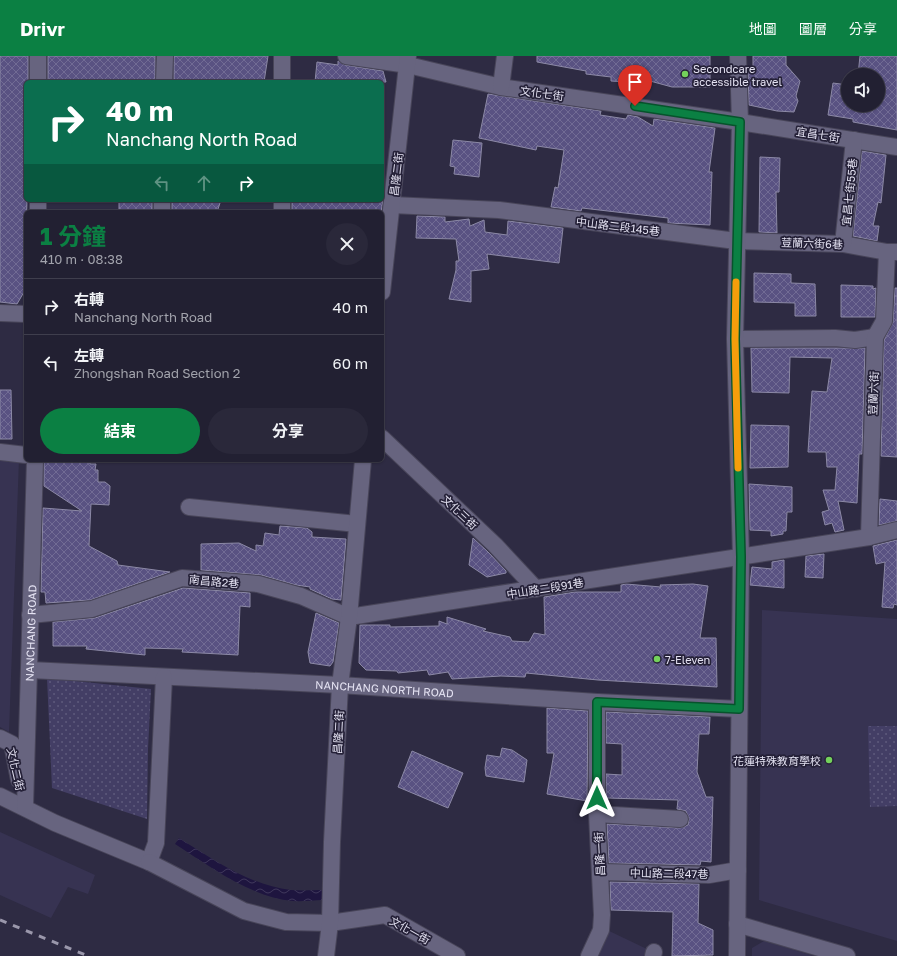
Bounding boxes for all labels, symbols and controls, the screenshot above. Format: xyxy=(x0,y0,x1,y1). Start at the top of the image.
text: Drivr xyxy=(20,17,65,40)
text: 地圖 xyxy=(749,20,777,37)
text: 圖層 xyxy=(799,20,827,37)
text: 分享 xyxy=(849,20,877,37)
place label: Secondcare accessible travel xyxy=(693,62,782,88)
pin xyxy=(618,65,652,106)
map controls xyxy=(841,68,885,112)
button: sound xyxy=(841,68,885,112)
marker: Secondcare accessible travel xyxy=(680,69,690,79)
icon: arrive xyxy=(624,71,646,93)
street label: 文化七街 xyxy=(519,84,565,102)
text: 40 m xyxy=(106,94,173,127)
icon: right xyxy=(40,96,92,148)
street label: 宜昌七街 xyxy=(795,124,841,144)
text: Nanchang North Road xyxy=(106,128,297,150)
street label: 昌隆二街 xyxy=(387,151,405,197)
street label: 宜昌七街55巷 xyxy=(839,158,859,226)
icon: left xyxy=(151,172,173,194)
icon: ahead xyxy=(193,172,215,194)
icon: right xyxy=(235,172,257,194)
street label: 中山路二段145巷 xyxy=(575,214,661,238)
text: 1 分鐘 xyxy=(40,221,106,250)
button: close xyxy=(326,223,368,265)
street label: 荳蘭六街6巷 xyxy=(781,235,843,251)
text: 410 m · 08:38 xyxy=(40,251,123,267)
text: 右轉 xyxy=(74,290,104,308)
icon: right xyxy=(40,296,62,318)
text: 40 m xyxy=(333,298,368,316)
text: Nanchang North Road xyxy=(74,309,212,325)
text: 左轉 xyxy=(74,346,104,364)
icon: left xyxy=(40,352,62,374)
text: 60 m xyxy=(333,354,368,372)
text: Zhongshan Road Section 2 xyxy=(74,365,240,381)
street label: 荳蘭六街 xyxy=(866,371,880,415)
button: 結束 xyxy=(40,408,200,454)
button: 分享 xyxy=(208,408,368,454)
street label: 文化三街 xyxy=(439,492,481,532)
street label: 南昌路2巷 xyxy=(188,572,240,590)
street label: 中山路二段91巷 xyxy=(505,575,585,601)
street label: NANCHANG ROAD xyxy=(22,584,38,682)
place label: 7-Eleven xyxy=(665,653,710,666)
marker: 7-Eleven xyxy=(652,654,662,664)
street label: NANCHANG NORTH ROAD xyxy=(315,677,454,699)
street label: 昌隆二街 xyxy=(330,710,346,754)
street label: 文化二街 xyxy=(5,746,27,792)
place label: 花蓮特殊教育學校 xyxy=(733,754,821,767)
marker: 花蓮特殊教育學校 xyxy=(824,755,834,765)
position arrow xyxy=(576,777,618,819)
street label: 昌隆一街 xyxy=(591,832,607,876)
street label: 中山路二段47巷 xyxy=(630,866,708,880)
street label: 文化一街 xyxy=(388,914,432,946)

